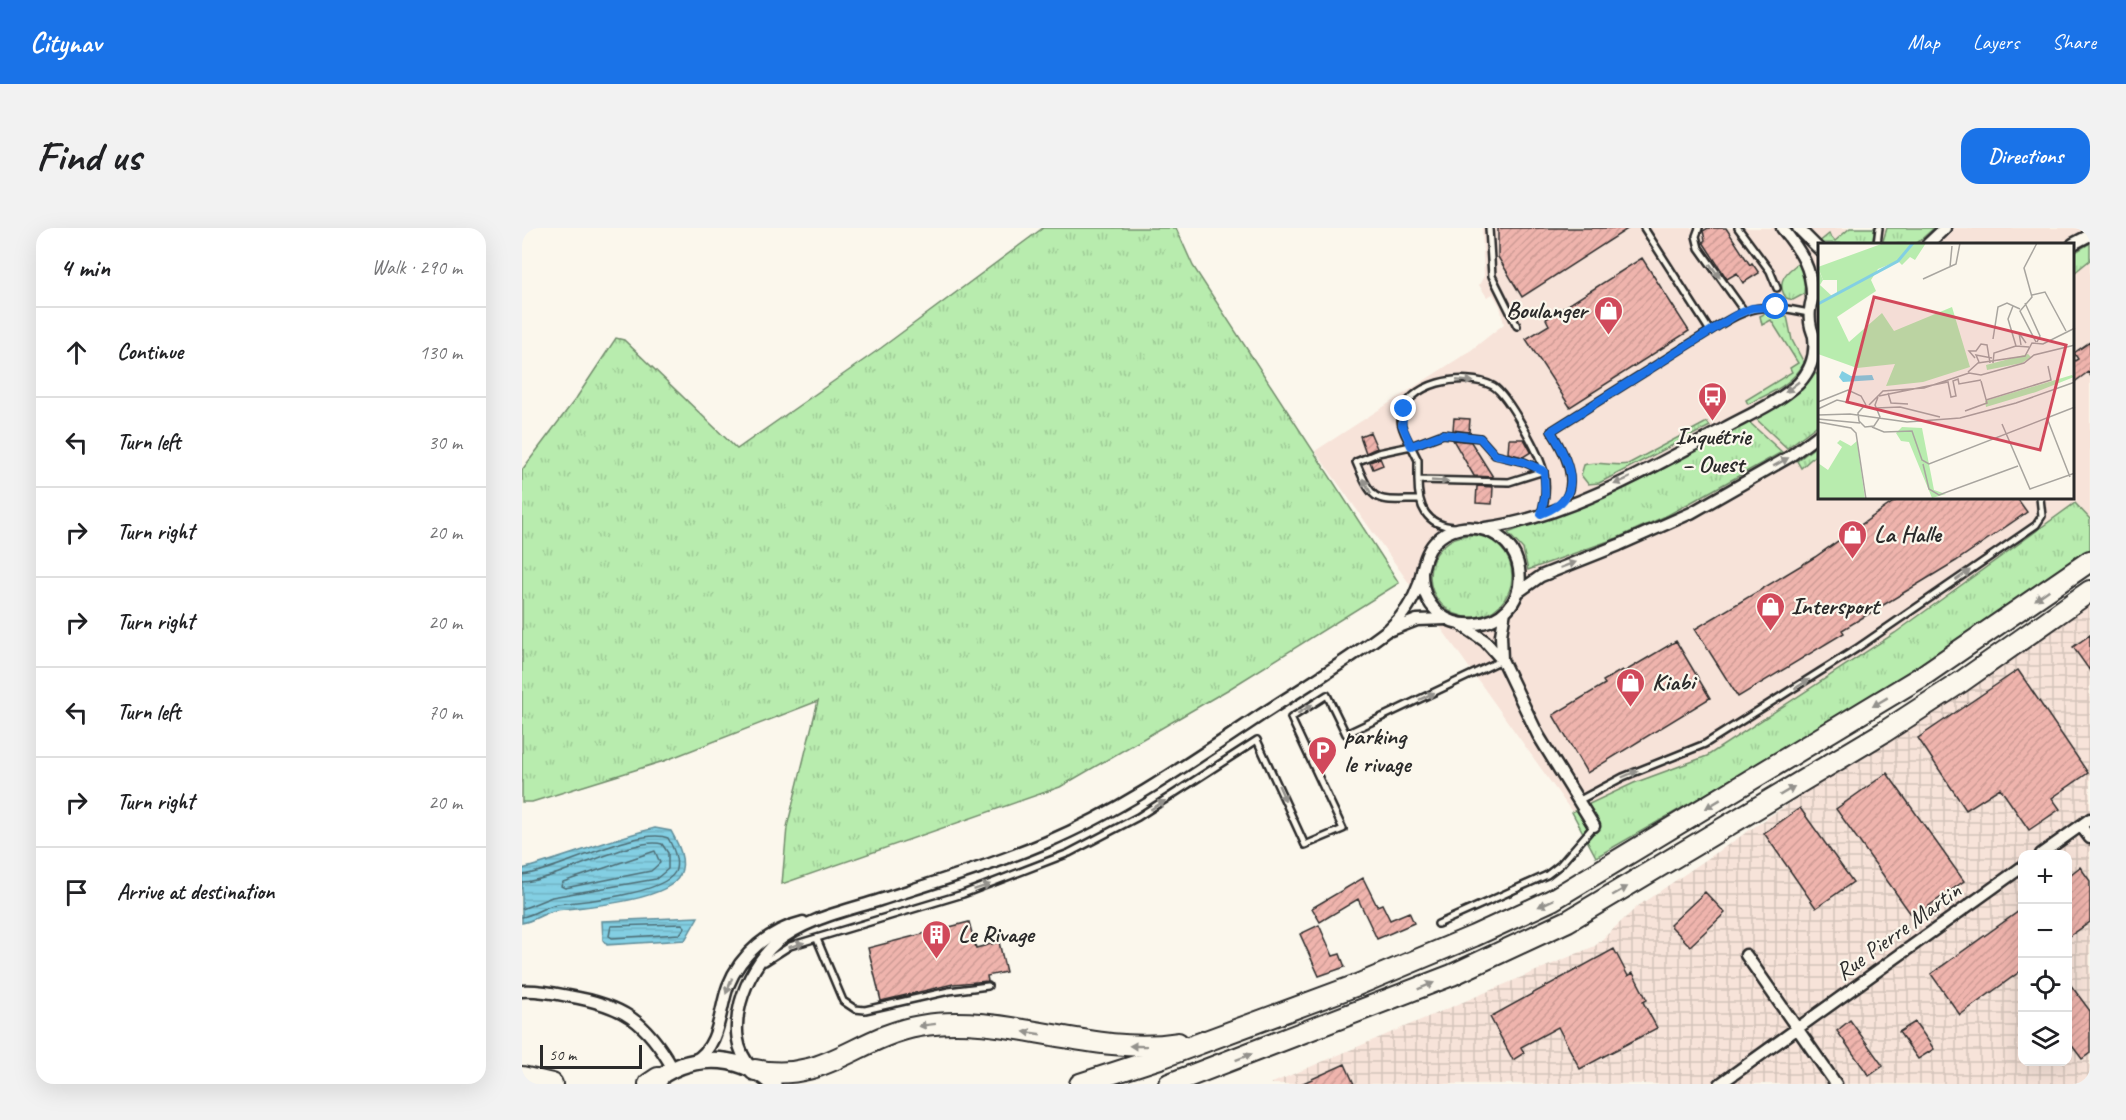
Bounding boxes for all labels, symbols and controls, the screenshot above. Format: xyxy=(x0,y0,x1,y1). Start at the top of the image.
text: Citynav xyxy=(30,25,101,60)
text: Map xyxy=(1907,29,1940,55)
text: Layers xyxy=(1973,29,2019,55)
text: Share xyxy=(2052,29,2096,55)
button: Directions xyxy=(1961,128,2090,184)
text: Find us xyxy=(36,130,141,183)
inset map xyxy=(1818,243,2075,500)
text: 4 min xyxy=(60,251,110,284)
text: Walk · 290 m xyxy=(372,255,462,280)
one-way arrow xyxy=(1709,263,1721,278)
route start xyxy=(1762,293,1788,319)
shop icon: Boulanger xyxy=(1592,294,1624,336)
place label: Boulanger xyxy=(1506,295,1589,325)
icon: ahead xyxy=(60,336,93,369)
text: Continue xyxy=(117,338,183,366)
text: 130 m xyxy=(419,340,462,365)
one-way arrow xyxy=(1455,377,1474,386)
bus stop icon: Inquétrie – Ouest xyxy=(1697,380,1729,422)
one-way arrow xyxy=(1784,381,1800,394)
route end xyxy=(1390,395,1416,421)
place label: Inquétrie – Ouest xyxy=(1675,421,1753,479)
icon: left xyxy=(60,426,93,459)
text: Turn left xyxy=(117,428,181,456)
text: 30 m xyxy=(428,430,462,455)
one-way arrow xyxy=(1772,457,1789,467)
one-way arrow xyxy=(1362,477,1372,494)
one-way arrow xyxy=(1431,477,1450,486)
one-way arrow xyxy=(1613,477,1630,486)
icon: right xyxy=(60,516,93,549)
text: Turn right xyxy=(117,518,194,546)
shop icon: La Halle xyxy=(1837,518,1869,560)
place label: La Halle xyxy=(1874,519,1943,549)
text: 20 m xyxy=(428,520,462,545)
one-way arrow xyxy=(1559,560,1577,570)
one-way arrow xyxy=(1955,569,1971,581)
one-way arrow xyxy=(2035,589,2051,601)
shop icon: Intersport xyxy=(1754,590,1786,632)
place label: Intersport xyxy=(1791,591,1882,621)
icon: right xyxy=(60,606,93,639)
text: Turn right xyxy=(117,608,194,636)
text: 20 m xyxy=(428,610,462,635)
shop icon: Kiabi xyxy=(1615,666,1647,708)
place label: Kiabi xyxy=(1652,667,1698,697)
one-way arrow xyxy=(1794,679,1810,690)
one-way arrow xyxy=(1418,692,1435,701)
icon: left xyxy=(60,696,93,729)
one-way arrow xyxy=(1872,697,1888,708)
text: Turn left xyxy=(117,698,181,726)
text: 70 m xyxy=(428,700,462,725)
one-way arrow xyxy=(1297,704,1313,715)
place label: parking le rivage xyxy=(1344,721,1412,779)
parking icon: parking le rivage xyxy=(1307,734,1339,776)
one-way arrow xyxy=(1621,769,1639,778)
one-way arrow xyxy=(1277,785,1286,802)
one-way arrow xyxy=(1779,785,1795,796)
icon: right xyxy=(60,786,93,819)
text: Turn right xyxy=(117,788,194,816)
text: 20 m xyxy=(428,790,462,815)
one-way arrow xyxy=(1705,798,1721,809)
one-way arrow xyxy=(1150,799,1166,810)
map controls xyxy=(2018,850,2072,1066)
button: + xyxy=(2018,850,2072,904)
street label: Rue Pierre Martin xyxy=(1829,875,1967,987)
icon: arrive xyxy=(60,876,93,909)
text: Arrive at destination xyxy=(117,878,274,906)
one-way arrow xyxy=(973,882,991,892)
one-way arrow xyxy=(1612,886,1629,896)
one-way arrow xyxy=(1537,898,1554,908)
button: − xyxy=(2018,904,2072,958)
building icon: Le Rivage xyxy=(921,918,953,960)
place label: Le Rivage xyxy=(958,919,1035,949)
one-way arrow xyxy=(787,939,805,949)
button: locate xyxy=(2018,958,2072,1012)
one-way arrow xyxy=(724,978,734,996)
one-way arrow xyxy=(1417,981,1435,991)
button: layers xyxy=(2018,1012,2072,1066)
one-way arrow xyxy=(917,1020,936,1030)
one-way arrow xyxy=(1022,1028,1041,1037)
one-way arrow xyxy=(1128,1041,1147,1051)
scale bar xyxy=(540,1042,642,1070)
text: 50 m xyxy=(549,1045,576,1065)
one-way arrow xyxy=(1235,1052,1253,1061)

